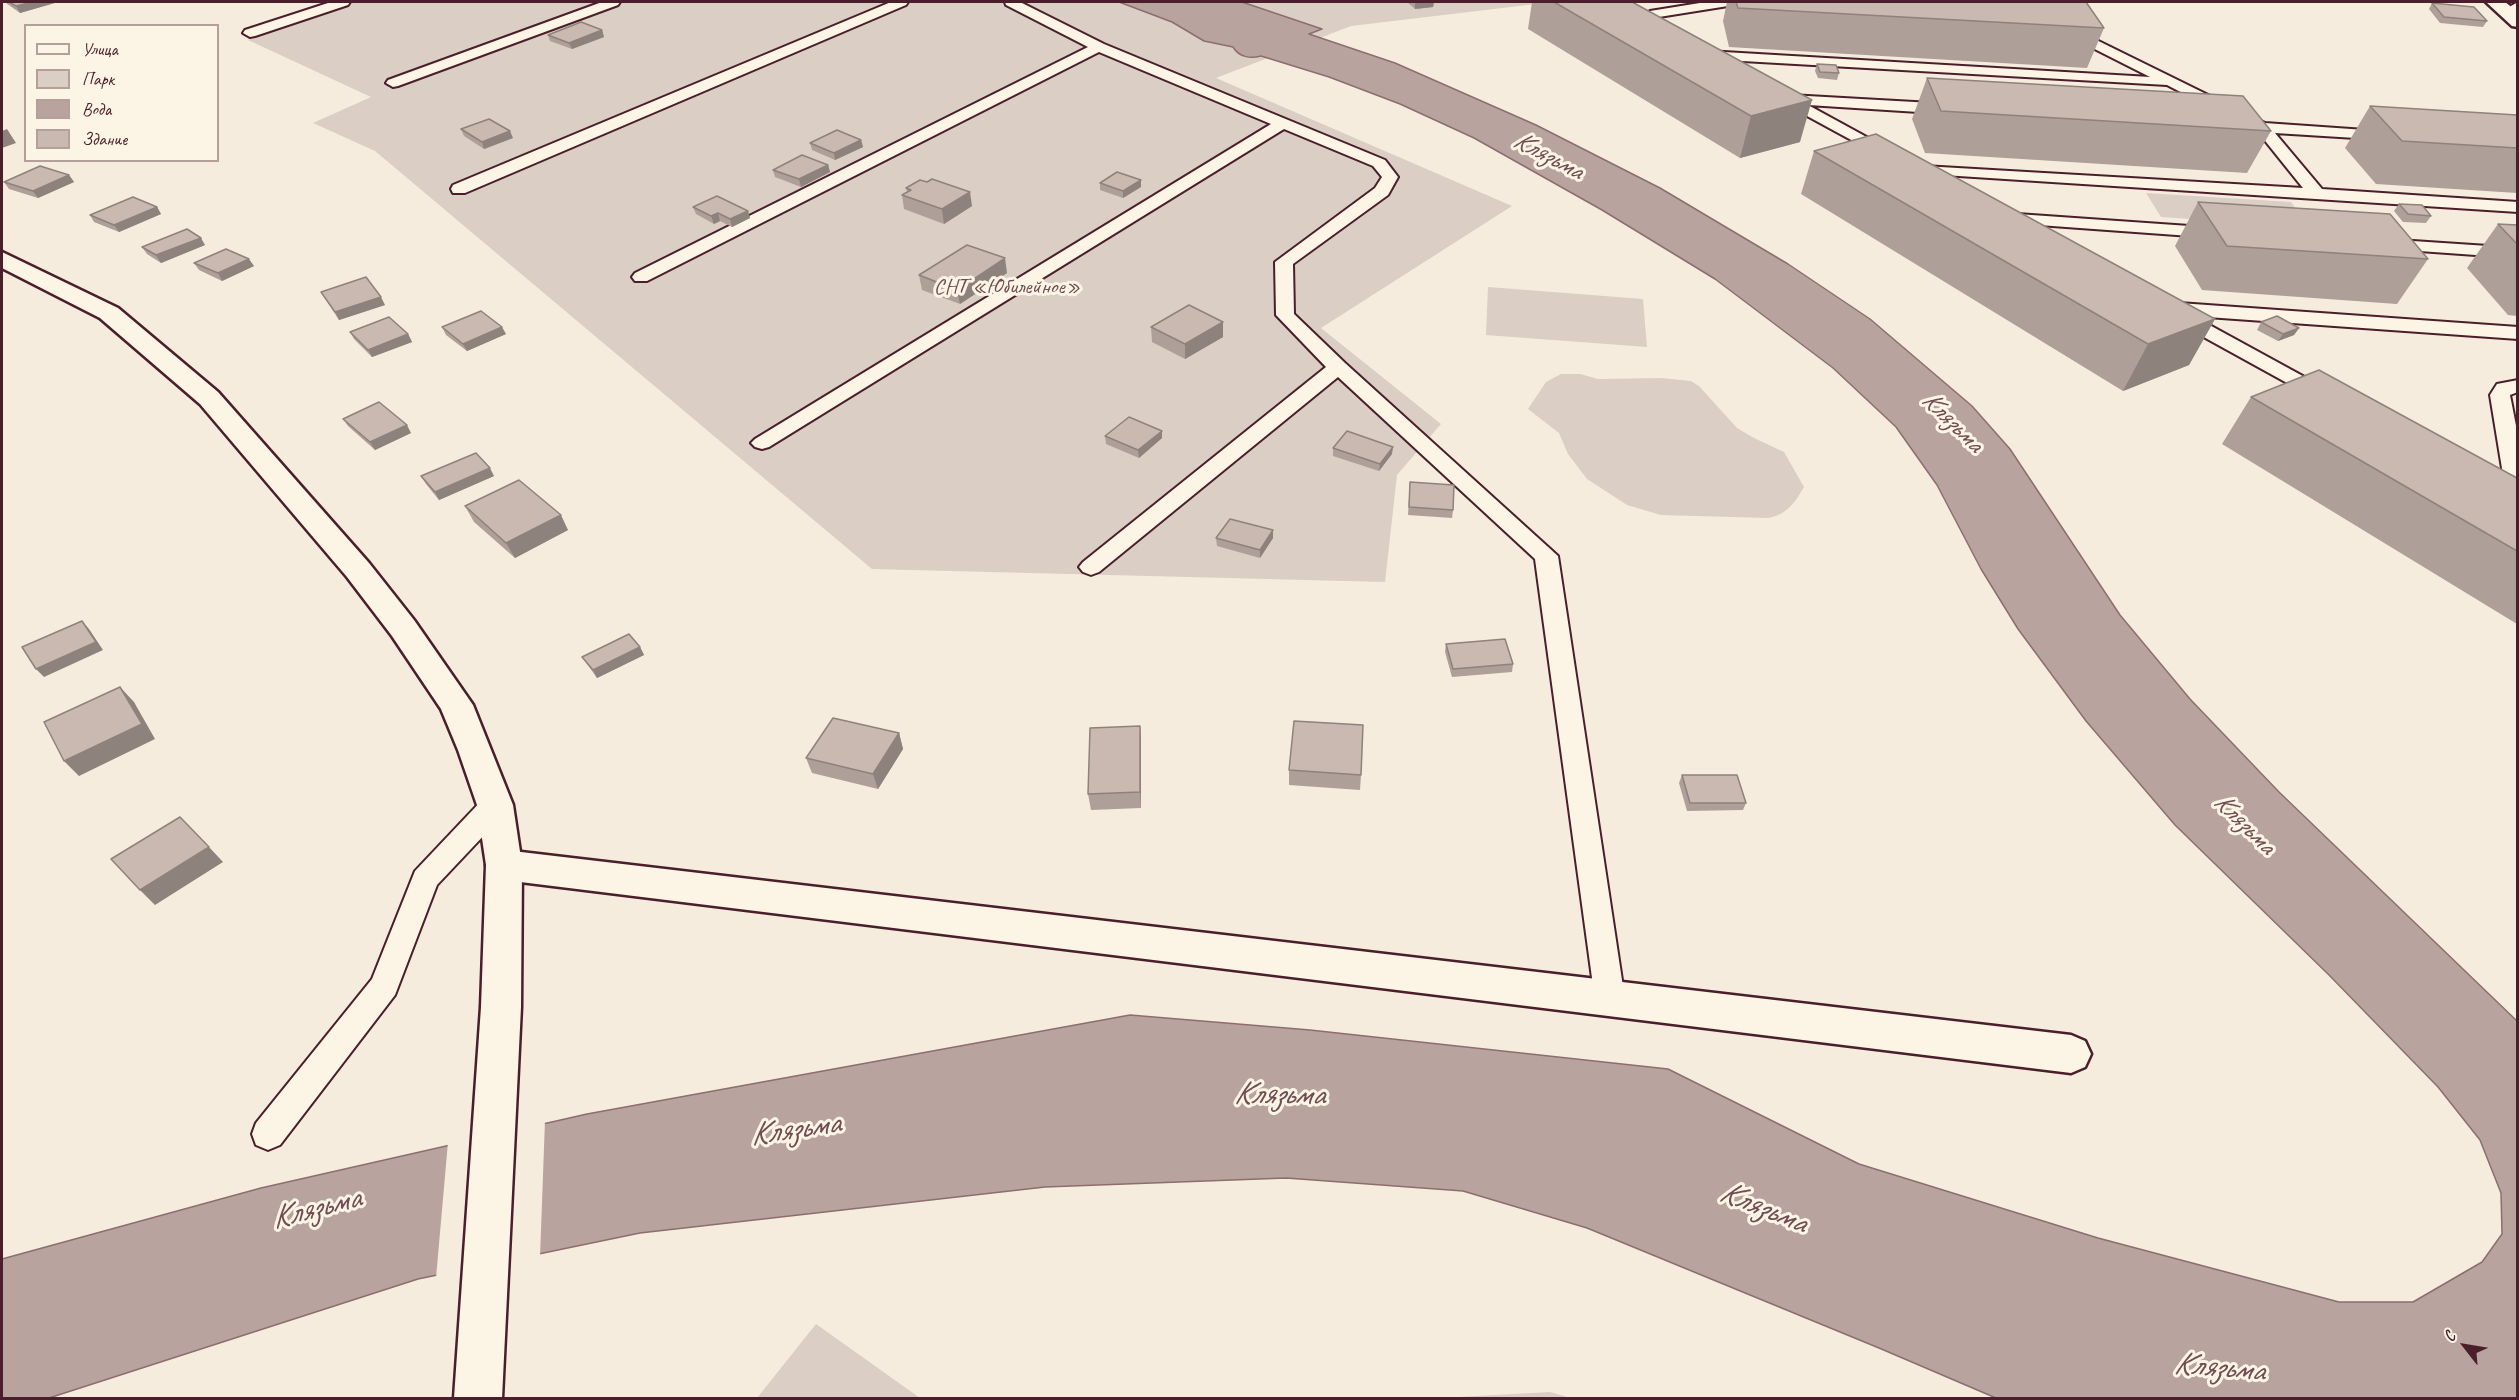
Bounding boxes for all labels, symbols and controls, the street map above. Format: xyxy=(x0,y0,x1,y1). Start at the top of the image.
legend xyxy=(24,24,219,162)
text: Улица xyxy=(82,38,118,60)
text: Парк xyxy=(82,68,114,90)
text: Вода xyxy=(82,98,111,120)
water label: Клязьма xyxy=(1508,124,1588,188)
text: Здание xyxy=(82,128,127,150)
park label: СНТ «Юбилейное» xyxy=(934,274,1080,300)
water label: Клязьма xyxy=(1914,384,1990,460)
water label: Клязьма xyxy=(2206,786,2282,862)
water label: Клязьма xyxy=(1234,1074,1324,1116)
water label: Клязьма xyxy=(748,1104,842,1156)
water label: Клязьма xyxy=(1714,1173,1812,1243)
water label: Клязьма xyxy=(267,1179,365,1239)
north arrow xyxy=(2435,1316,2495,1376)
text: С xyxy=(2439,1328,2460,1345)
water label: Клязьма xyxy=(2172,1344,2266,1392)

